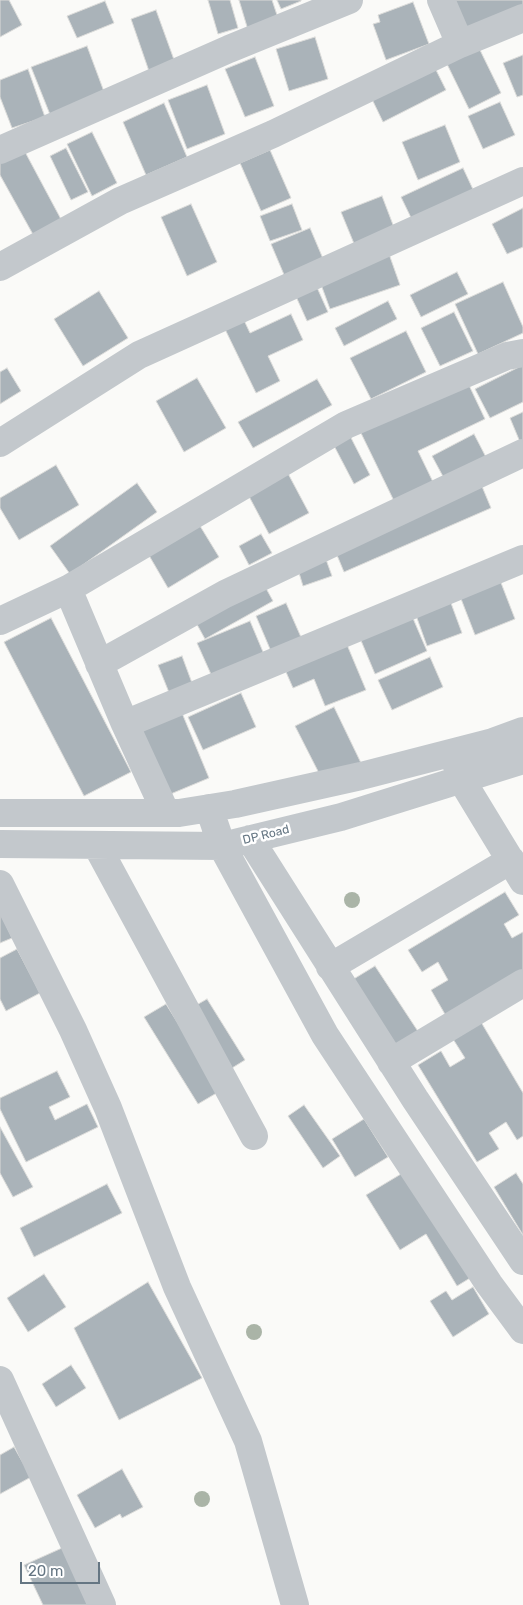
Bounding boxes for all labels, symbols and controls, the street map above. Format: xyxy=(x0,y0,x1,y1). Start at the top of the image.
street label: DP Road xyxy=(241,822,291,848)
scale bar xyxy=(22,1552,102,1584)
text: 20 m xyxy=(28,1562,63,1580)

